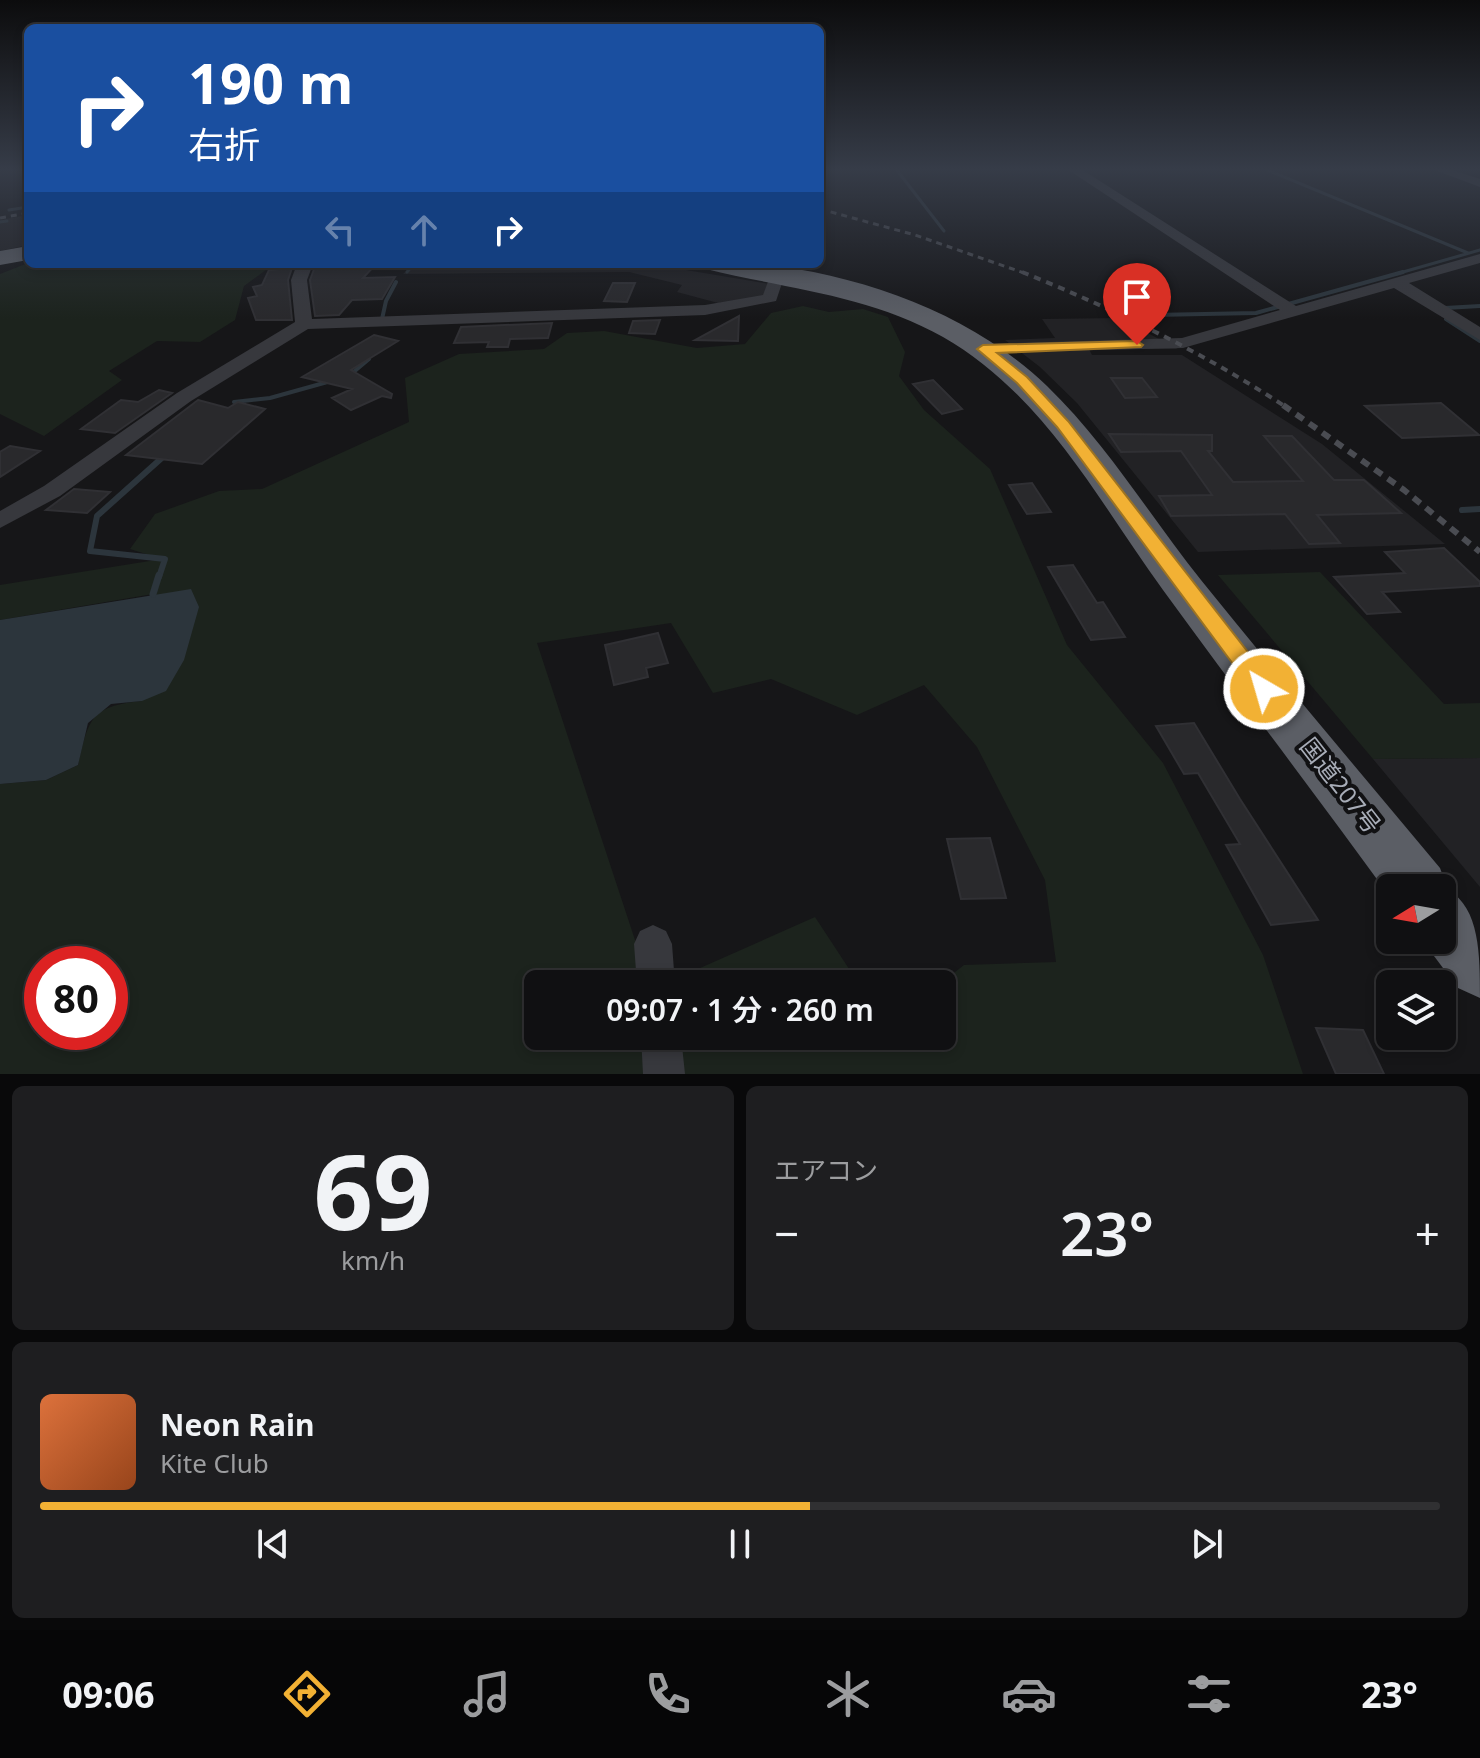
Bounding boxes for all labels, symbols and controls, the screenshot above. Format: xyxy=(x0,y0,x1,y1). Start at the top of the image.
text: 190 m xyxy=(188,44,353,120)
icon: right xyxy=(56,56,160,160)
text: 右折 xyxy=(188,120,260,169)
icon: left xyxy=(318,208,362,252)
icon: ahead xyxy=(402,208,446,252)
icon: right xyxy=(486,208,530,252)
pin xyxy=(1103,263,1171,345)
icon: arrive xyxy=(1115,275,1159,319)
position arrow xyxy=(1222,647,1306,731)
street label: 国道207号 xyxy=(1293,730,1389,840)
north arrow xyxy=(1376,874,1456,954)
map controls xyxy=(1376,874,1456,1050)
speed limit sign: 80 xyxy=(24,946,128,1050)
button: layers xyxy=(1376,970,1456,1050)
text: 09:07 · 1 分 · 260 m xyxy=(606,989,874,1030)
text: 69 xyxy=(314,1119,432,1260)
text: エアコン xyxy=(774,1152,878,1188)
text: 23° xyxy=(1060,1192,1154,1274)
text: − xyxy=(774,1203,799,1263)
text: + xyxy=(1415,1203,1440,1263)
text: km/h xyxy=(341,1242,405,1278)
text: Neon Rain xyxy=(160,1404,314,1445)
text: Kite Club xyxy=(160,1445,269,1481)
icon: previous xyxy=(251,1522,295,1566)
icon: pause xyxy=(718,1522,762,1566)
icon: next xyxy=(1185,1522,1229,1566)
icon: directions xyxy=(279,1666,335,1722)
icon: music xyxy=(459,1666,515,1722)
icon: phone xyxy=(640,1666,696,1722)
icon: climate xyxy=(820,1666,876,1722)
icon: car xyxy=(1001,1666,1057,1722)
icon: filters xyxy=(1181,1666,1237,1722)
text: 09:06 xyxy=(62,1670,155,1719)
text: 23° xyxy=(1361,1670,1418,1719)

